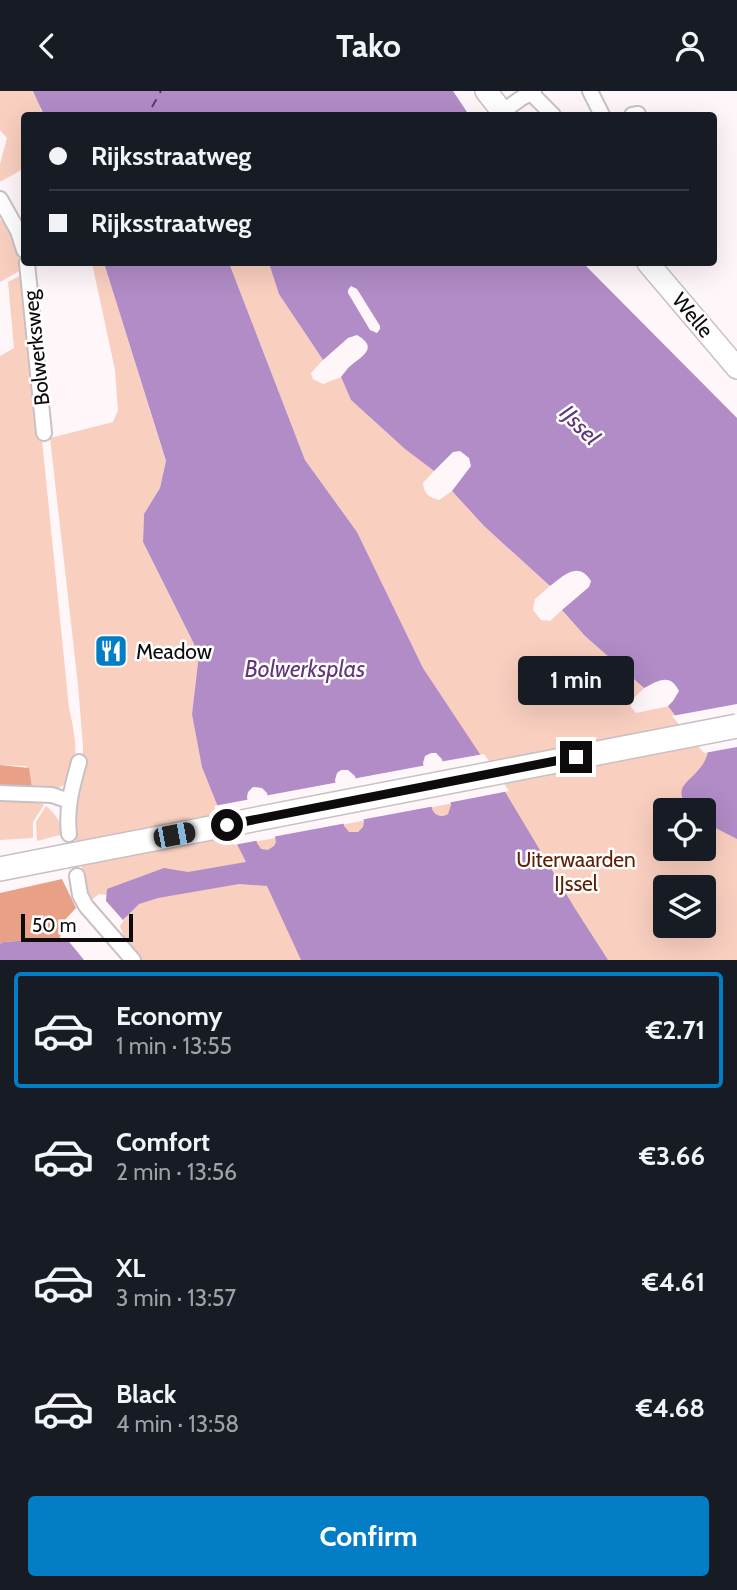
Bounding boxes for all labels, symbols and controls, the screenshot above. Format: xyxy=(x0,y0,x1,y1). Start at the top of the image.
text: Tako xyxy=(336,26,401,65)
icon: back xyxy=(28,27,66,65)
icon: person xyxy=(671,27,709,65)
text: Rijksstraatweg xyxy=(91,140,251,172)
text: Rijksstraatweg xyxy=(91,207,251,239)
street label: Welle xyxy=(667,288,719,343)
street label: Bolwerksweg xyxy=(17,289,54,407)
water label: IJssel xyxy=(554,399,606,451)
restaurant icon: Meadow xyxy=(92,632,130,670)
place label: Meadow xyxy=(136,639,212,664)
water label: Bolwerksplas xyxy=(245,655,365,683)
callout: 1 min xyxy=(518,655,634,705)
text: 1 min xyxy=(550,666,602,694)
route end xyxy=(560,741,592,773)
map controls xyxy=(653,798,716,938)
button: locate xyxy=(653,798,716,861)
route start xyxy=(211,809,243,841)
car xyxy=(152,821,197,849)
park label: Uiterwaarden IJssel xyxy=(516,847,636,896)
button: layers xyxy=(653,875,716,938)
scale bar xyxy=(21,911,133,943)
text: 50 m xyxy=(32,914,76,937)
icon: car xyxy=(32,999,95,1062)
text: Economy xyxy=(116,1000,222,1032)
text: €2.71 xyxy=(646,1014,705,1046)
text: 1 min · 13:55 xyxy=(116,1032,232,1060)
icon: car xyxy=(32,1125,95,1188)
text: Comfort xyxy=(116,1126,210,1158)
text: €3.66 xyxy=(639,1140,705,1172)
text: 2 min · 13:56 xyxy=(116,1158,237,1186)
icon: car xyxy=(32,1251,95,1314)
text: XL xyxy=(116,1252,145,1284)
text: €4.61 xyxy=(642,1266,705,1298)
text: 3 min · 13:57 xyxy=(116,1284,236,1312)
icon: car xyxy=(32,1377,95,1440)
text: Black xyxy=(116,1378,176,1410)
text: €4.68 xyxy=(636,1392,705,1424)
text: 4 min · 13:58 xyxy=(116,1410,239,1438)
button: Confirm xyxy=(28,1496,709,1576)

